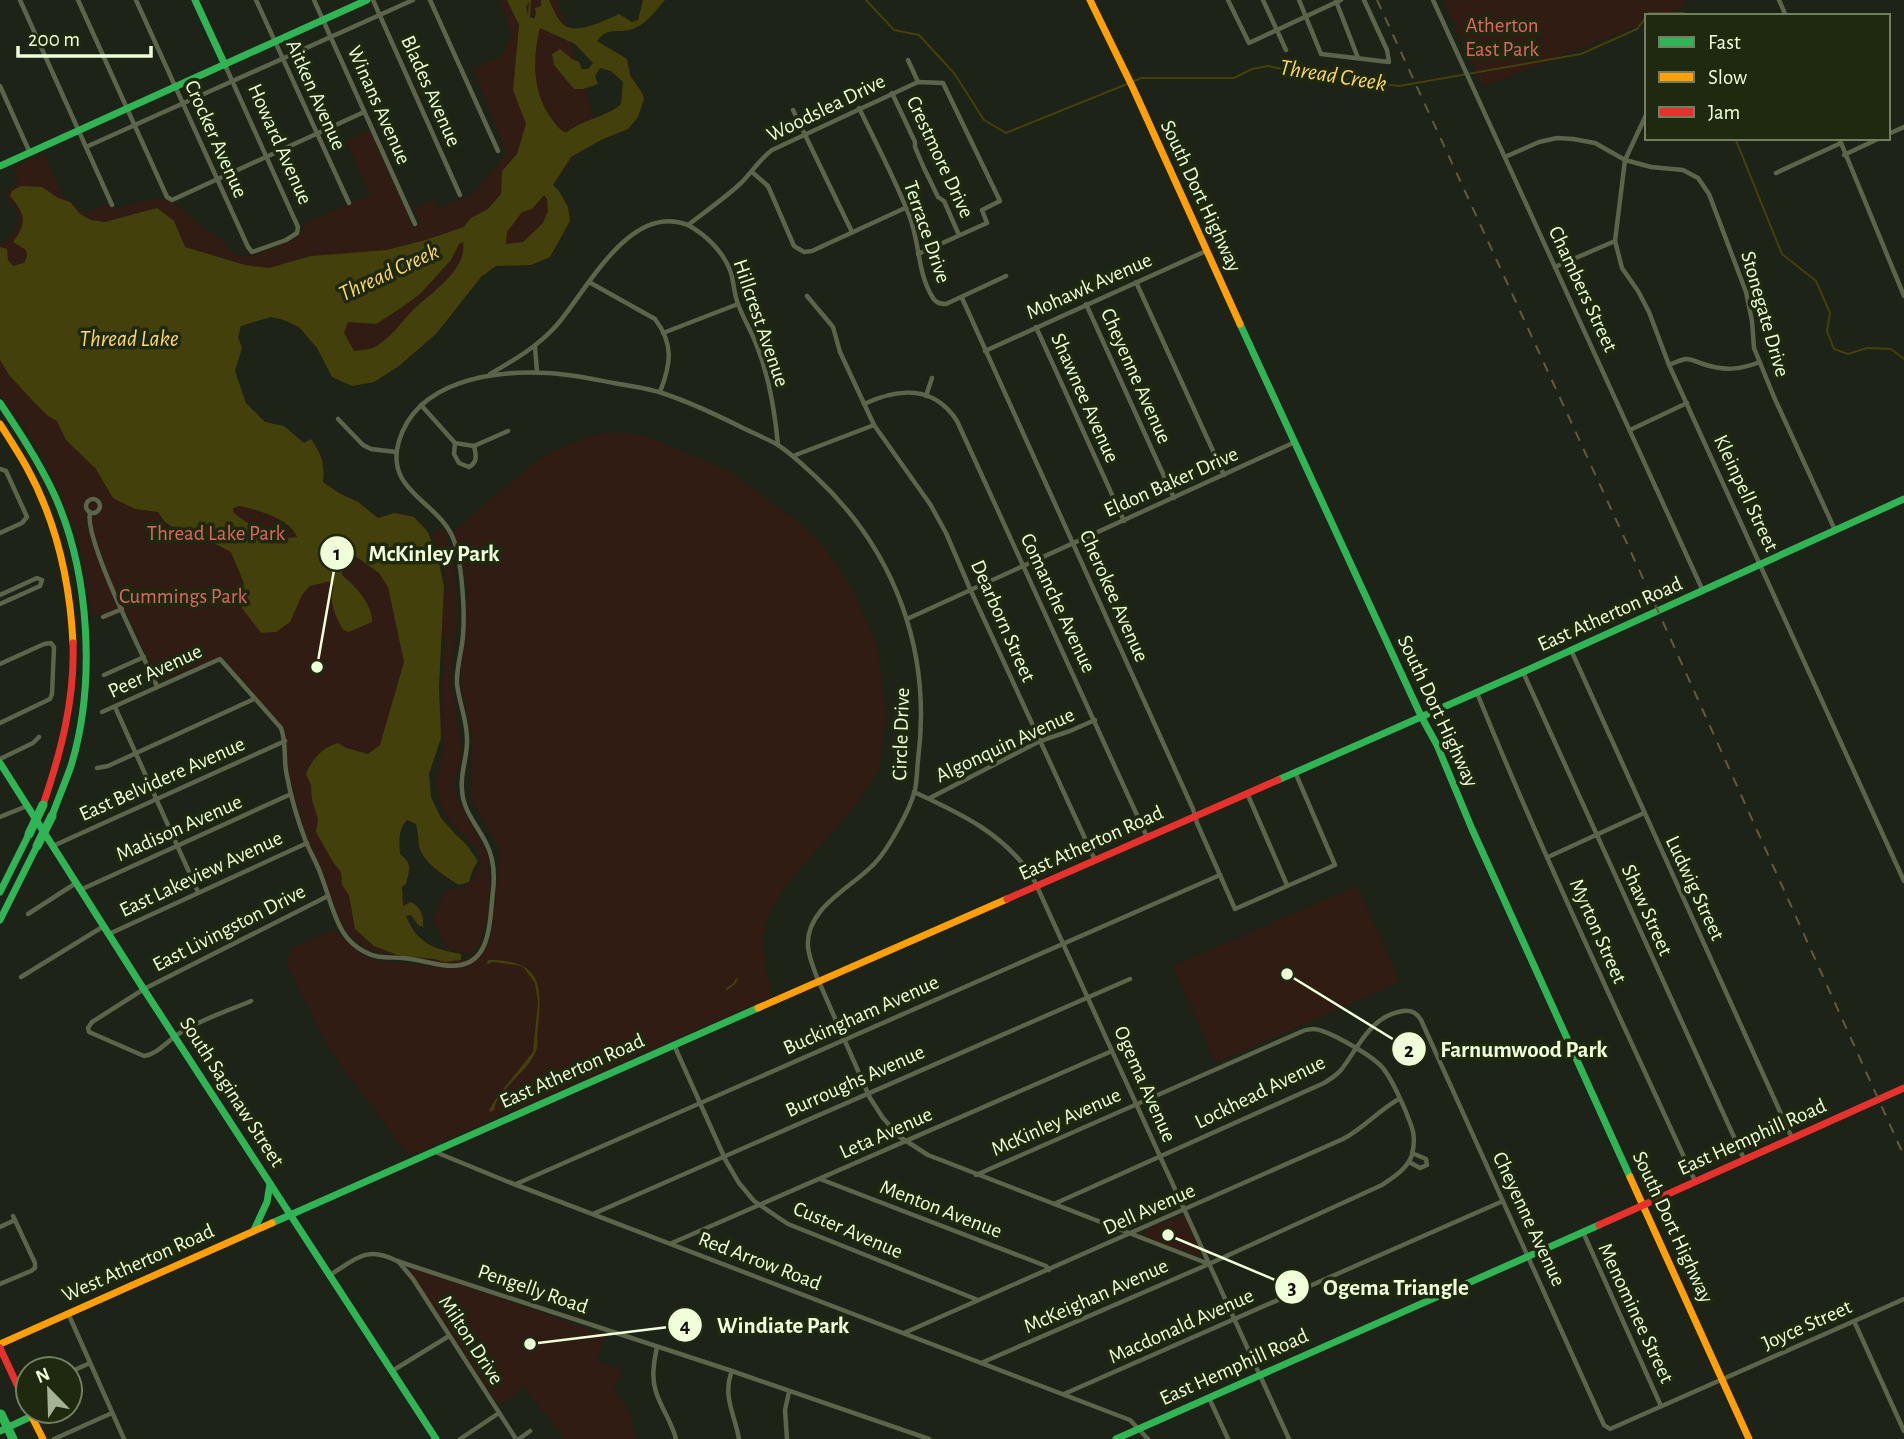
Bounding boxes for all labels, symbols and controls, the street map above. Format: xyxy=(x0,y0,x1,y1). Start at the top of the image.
scale bar xyxy=(18,14,150,58)
legend xyxy=(1645,14,1890,140)
park label: Atherton East Park xyxy=(1465,15,1539,60)
text: 200 m xyxy=(28,29,80,50)
street label: Blades Avenue xyxy=(397,32,465,150)
text: Fast xyxy=(1708,32,1741,53)
street label: Aitken Avenue xyxy=(282,37,350,153)
street label: Winans Avenue xyxy=(343,43,415,167)
water label: Thread Creek xyxy=(1278,56,1388,96)
text: Slow xyxy=(1708,67,1747,88)
street label: Woodslea Drive xyxy=(764,70,888,146)
street label: Crocker Avenue xyxy=(181,77,251,201)
street label: Howard Avenue xyxy=(244,81,316,207)
street label: Crestmore Drive xyxy=(903,93,977,221)
text: Jam xyxy=(1708,102,1740,123)
street label: South Dort Highway xyxy=(1157,117,1245,275)
street label: Terrace Drive xyxy=(900,178,954,286)
street label: Chambers Street xyxy=(1545,223,1621,355)
water label: Thread Creek xyxy=(335,240,443,306)
street label: Mohawk Avenue xyxy=(1023,249,1155,323)
street label: Stonegate Drive xyxy=(1737,249,1793,379)
street label: Hillcrest Avenue xyxy=(729,257,793,389)
street label: Cheyenne Avenue xyxy=(1097,305,1175,447)
water label: Thread Lake xyxy=(79,328,179,351)
street label: Shawnee Avenue xyxy=(1047,330,1123,466)
street label: Kleinpell Street xyxy=(1710,432,1782,555)
street label: Eldon Baker Drive xyxy=(1101,443,1241,521)
park label: Thread Lake Park xyxy=(147,523,286,544)
street label: Cherokee Avenue xyxy=(1076,527,1152,665)
street label: Comanche Avenue xyxy=(1017,530,1099,676)
callout: McKinley Park xyxy=(320,531,513,575)
text: 1 xyxy=(333,543,341,564)
text: McKinley Park xyxy=(369,543,500,566)
street label: Dearborn Street xyxy=(967,557,1039,685)
street label: East Atherton Road xyxy=(1535,573,1686,655)
park label: Cummings Park xyxy=(119,586,248,607)
street label: South Dort Highway xyxy=(1394,632,1482,790)
street label: Peer Avenue xyxy=(105,640,205,702)
street label: Circle Drive xyxy=(889,687,913,781)
street label: Algonquin Avenue xyxy=(932,704,1078,786)
street label: East Belvidere Avenue xyxy=(76,733,248,825)
street label: Madison Avenue xyxy=(113,791,245,865)
street label: East Atherton Road xyxy=(1016,802,1167,884)
street label: East Lakeview Avenue xyxy=(116,827,286,921)
street label: Ludwig Street xyxy=(1662,833,1728,944)
street label: Shaw Street xyxy=(1618,861,1676,959)
street label: Myrton Street xyxy=(1566,875,1631,987)
street label: East Livingston Drive xyxy=(149,880,309,976)
street label: Buckingham Avenue xyxy=(780,971,942,1059)
street label: South Saginaw Street xyxy=(176,1014,288,1171)
street label: Ogema Avenue xyxy=(1110,1023,1180,1145)
callout: Farnumwood Park xyxy=(1391,1027,1622,1071)
street label: East Atherton Road xyxy=(497,1030,648,1112)
text: Farnumwood Park xyxy=(1440,1039,1608,1062)
text: 2 xyxy=(1404,1040,1414,1061)
street label: Burroughs Avenue xyxy=(782,1041,928,1121)
street label: Lockhead Avenue xyxy=(1191,1051,1329,1133)
street label: McKinley Avenue xyxy=(988,1084,1124,1160)
street label: East Hemphill Road xyxy=(1675,1095,1829,1179)
street label: Leta Avenue xyxy=(836,1103,936,1163)
street label: South Dort Highway xyxy=(1629,1148,1717,1306)
street label: Cheyenne Avenue xyxy=(1489,1149,1569,1289)
street label: Menton Avenue xyxy=(877,1176,1005,1242)
street label: Dell Avenue xyxy=(1100,1179,1198,1239)
street label: Custer Avenue xyxy=(790,1198,906,1262)
street label: West Atherton Road xyxy=(59,1220,217,1306)
street label: Red Arrow Road xyxy=(696,1228,824,1294)
street label: Menominee Street xyxy=(1594,1240,1678,1386)
street label: McKeighan Avenue xyxy=(1021,1255,1171,1337)
street label: Pengelly Road xyxy=(475,1260,591,1318)
callout: Ogema Triangle xyxy=(1274,1265,1483,1309)
text: 3 xyxy=(1287,1277,1297,1298)
text: Ogema Triangle xyxy=(1323,1277,1469,1300)
street label: Macdonald Avenue xyxy=(1105,1285,1257,1367)
street label: Milton Drive xyxy=(435,1292,507,1388)
street label: Joyce Street xyxy=(1759,1296,1855,1354)
callout: Windiate Park xyxy=(668,1303,863,1347)
text: 4 xyxy=(680,1315,690,1336)
text: Windiate Park xyxy=(717,1315,850,1338)
street label: East Hemphill Road xyxy=(1157,1325,1311,1409)
north arrow xyxy=(14,1355,84,1425)
text: N xyxy=(33,1364,53,1387)

